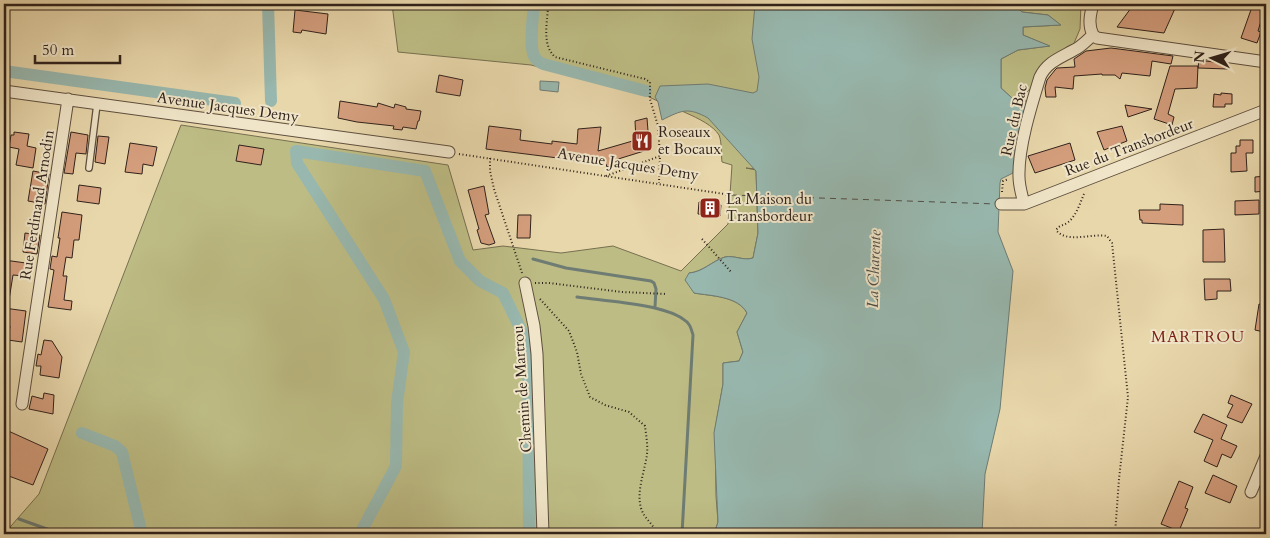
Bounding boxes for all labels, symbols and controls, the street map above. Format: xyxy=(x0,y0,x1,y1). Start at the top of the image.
scale bar xyxy=(35,32,120,64)
north arrow xyxy=(1188,32,1238,82)
text: 50 m xyxy=(42,40,74,60)
text: N xyxy=(1190,50,1210,64)
street label: Rue du Bac xyxy=(996,82,1032,158)
street label: Avenue Jacques Demy xyxy=(156,87,300,127)
street label: Rue du Transbordeur xyxy=(1062,113,1197,181)
place label: Roseaux et Bocaux xyxy=(658,122,721,159)
street label: Rue Ferdinand Arnodin xyxy=(15,128,59,281)
restaurant icon: Roseaux et Bocaux xyxy=(630,129,654,153)
street label: Avenue Jacques Demy xyxy=(556,143,700,185)
place label: La Maison du Transbordeur xyxy=(726,189,813,226)
building icon: La Maison du Transbordeur xyxy=(698,196,722,220)
water label: La Charente xyxy=(862,229,886,308)
street label: Chemin de Martrou xyxy=(508,325,536,453)
district label: MARTROU xyxy=(1151,326,1245,348)

